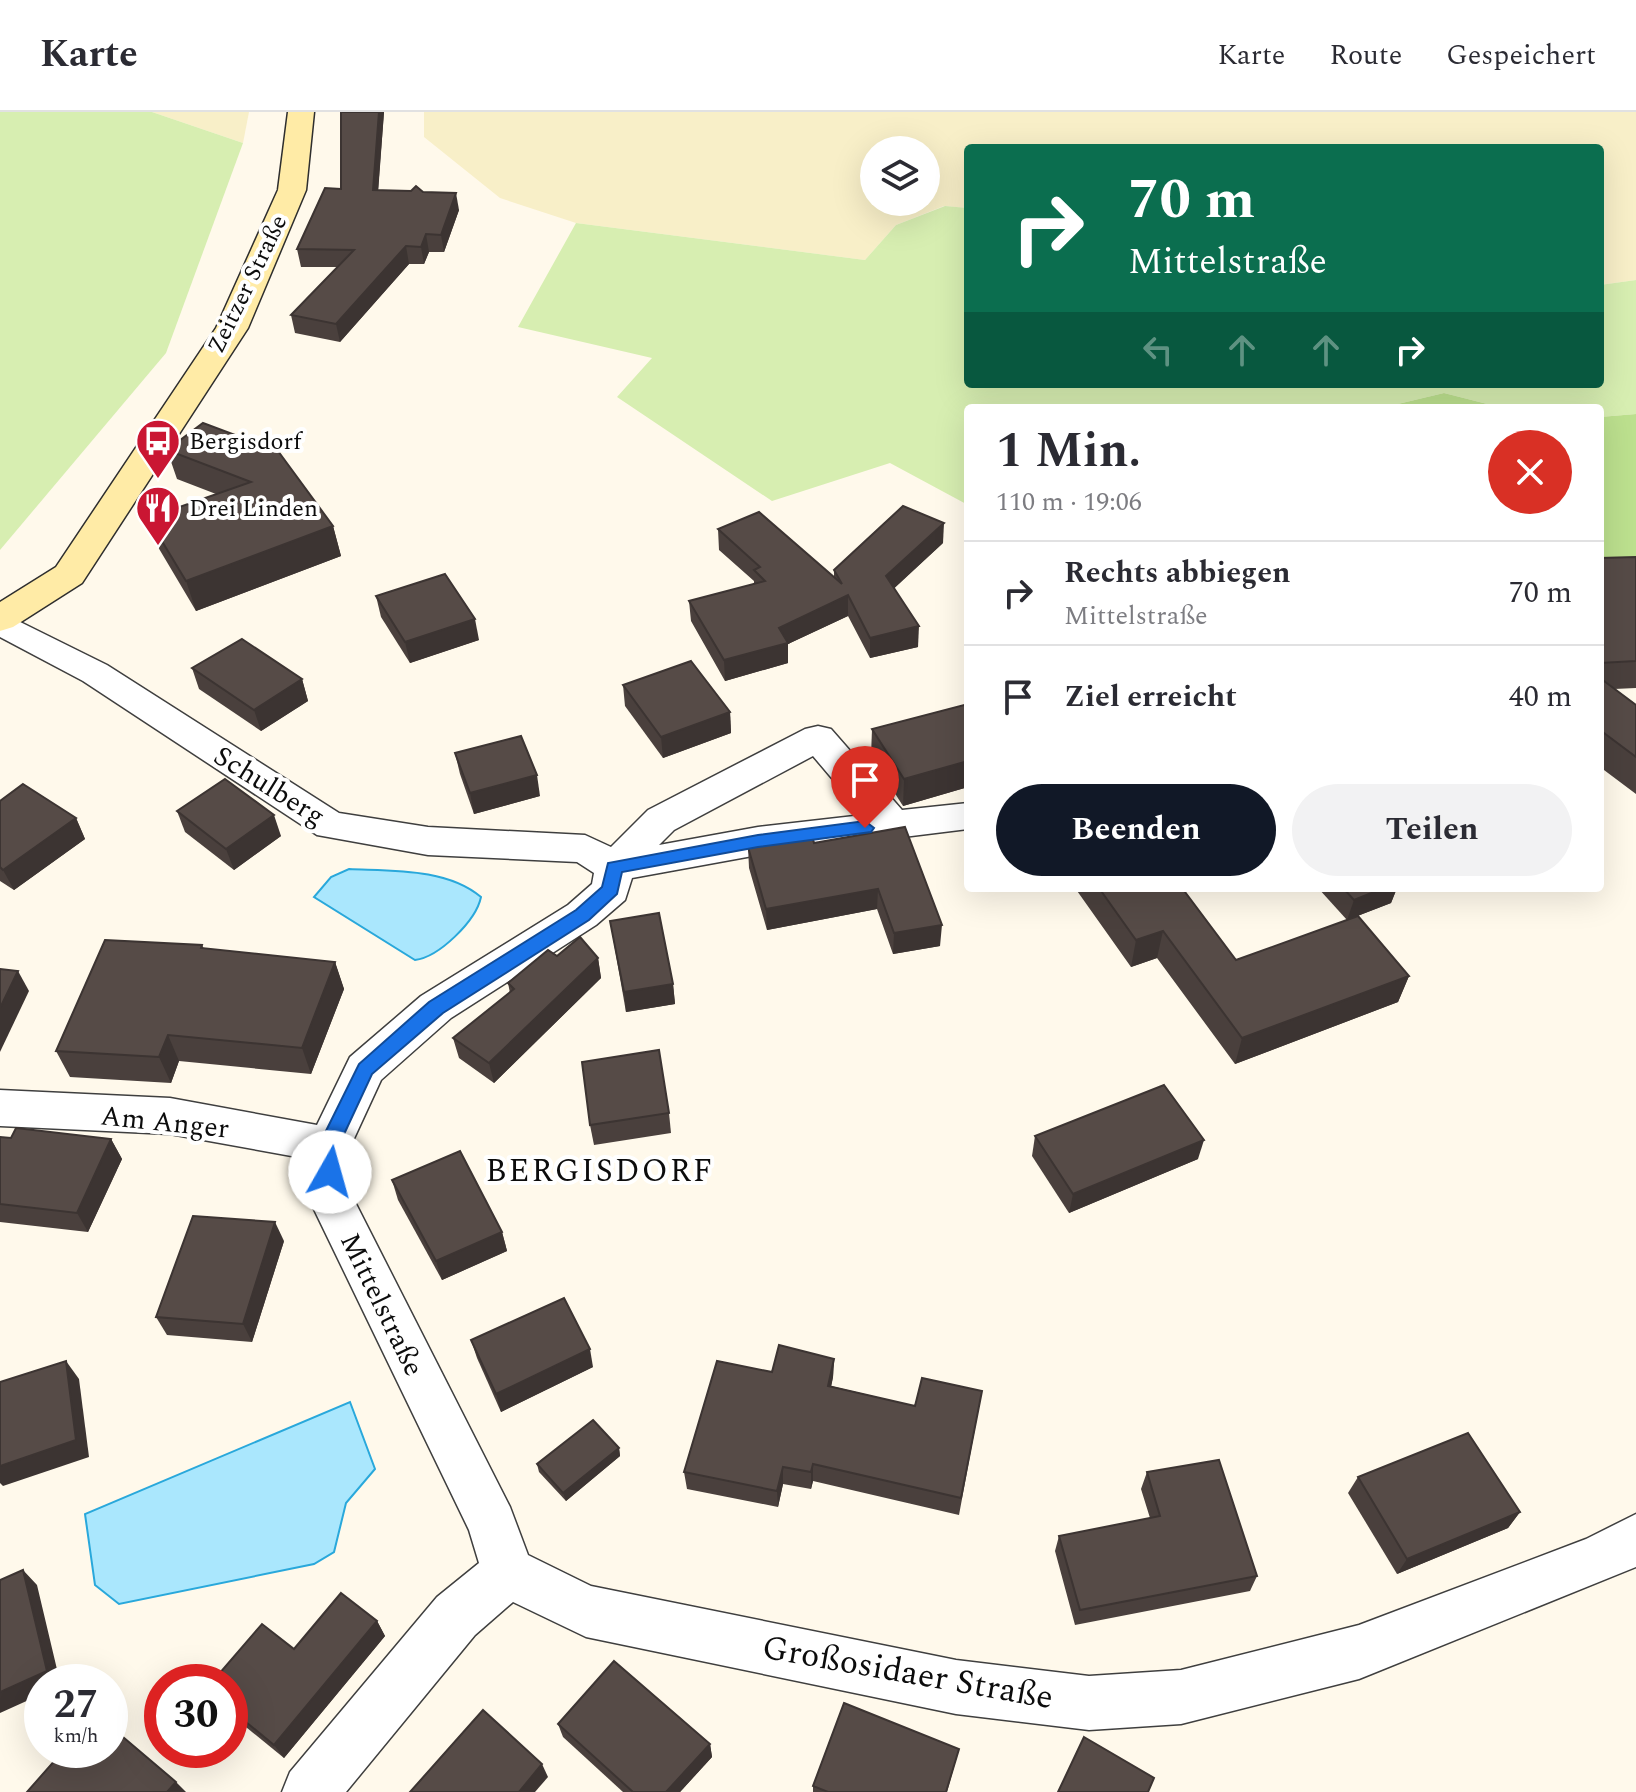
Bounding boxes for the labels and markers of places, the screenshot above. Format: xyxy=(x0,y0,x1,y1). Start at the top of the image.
bus stop icon: Bergisdorf xyxy=(134,417,182,480)
place label: Bergisdorf xyxy=(189,424,303,460)
restaurant icon: Drei Linden xyxy=(134,484,182,547)
place label: Drei Linden xyxy=(189,491,318,527)
pin xyxy=(831,746,899,828)

